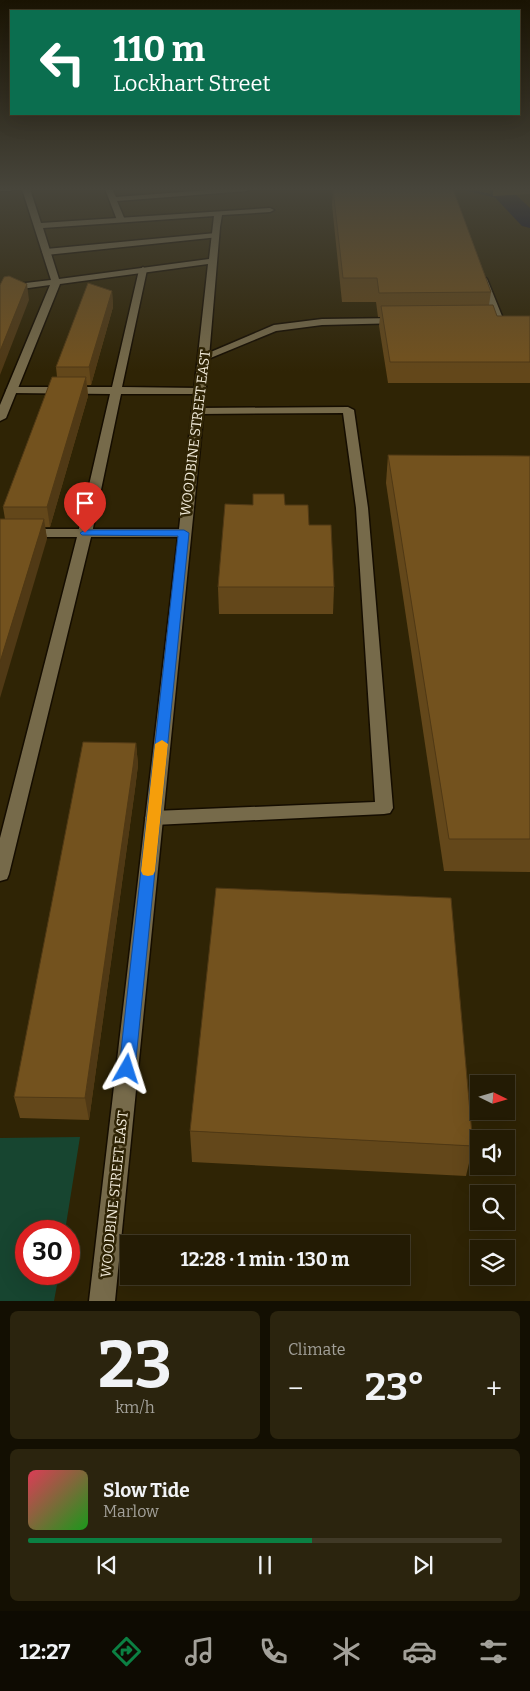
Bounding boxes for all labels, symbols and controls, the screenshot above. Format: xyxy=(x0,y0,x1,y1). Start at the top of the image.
text: 110 m xyxy=(113,28,205,70)
icon: left xyxy=(30,30,95,95)
text: Lockhart Street xyxy=(113,70,270,97)
street label: WOODBINE STREET EAST xyxy=(177,349,214,517)
pin xyxy=(64,482,106,533)
icon: arrive xyxy=(71,489,99,517)
position arrow xyxy=(100,1042,152,1094)
north arrow xyxy=(470,1075,515,1120)
map controls xyxy=(470,1075,515,1285)
street label: WOODBINE STREET EAST xyxy=(97,1110,132,1278)
button: sound xyxy=(470,1130,515,1175)
button: search xyxy=(470,1185,515,1230)
speed limit sign: 30 xyxy=(15,1220,80,1285)
button: layers xyxy=(470,1240,515,1285)
text: 12:28 · 1 min · 130 m xyxy=(181,1248,349,1271)
text: 23 xyxy=(98,1326,172,1404)
text: Climate xyxy=(288,1340,346,1359)
text: 23° xyxy=(365,1364,425,1410)
text: − xyxy=(288,1372,303,1405)
text: + xyxy=(486,1372,502,1405)
text: km/h xyxy=(115,1398,155,1417)
text: Slow Tide xyxy=(103,1479,190,1502)
text: Marlow xyxy=(103,1502,159,1521)
icon: previous xyxy=(93,1551,121,1579)
icon: pause xyxy=(251,1551,279,1579)
icon: next xyxy=(409,1551,437,1579)
icon: directions xyxy=(109,1634,144,1669)
icon: music xyxy=(182,1634,217,1669)
icon: phone xyxy=(256,1634,291,1669)
icon: climate xyxy=(329,1634,364,1669)
icon: car xyxy=(402,1634,437,1669)
icon: filters xyxy=(476,1634,511,1669)
text: 12:27 xyxy=(19,1638,70,1665)

